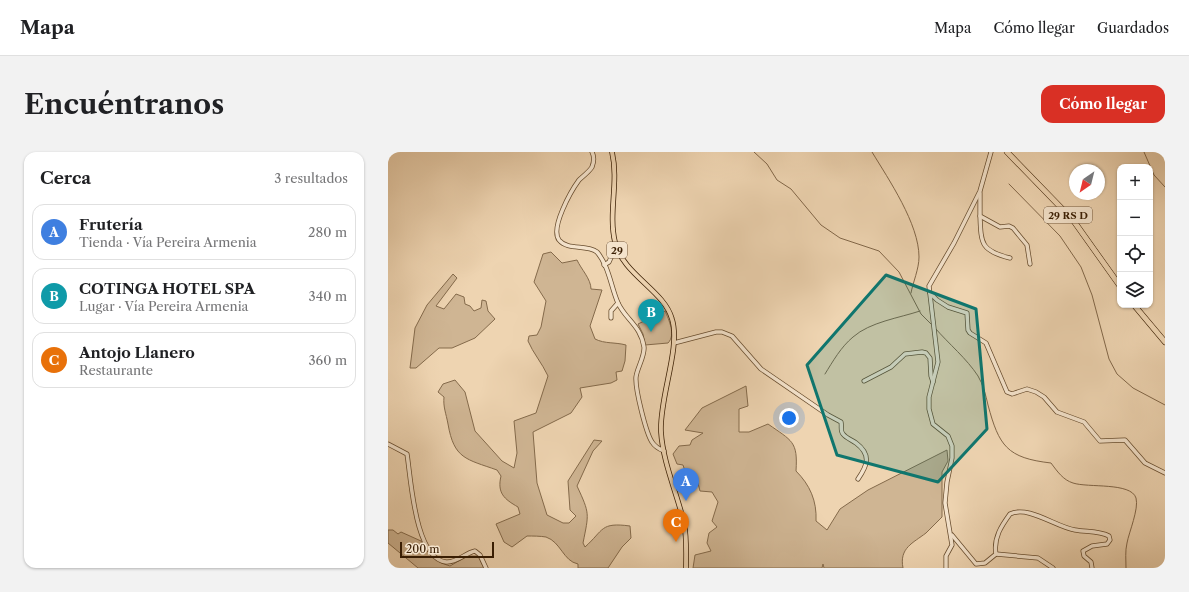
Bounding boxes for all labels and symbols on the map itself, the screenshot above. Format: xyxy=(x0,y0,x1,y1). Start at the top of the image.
north arrow xyxy=(1069,164,1105,200)
road number: 29 RS D xyxy=(1044,207,1092,223)
road number: 29 xyxy=(607,242,627,258)
pin: B xyxy=(638,299,664,332)
your location xyxy=(779,408,799,428)
pin: A xyxy=(673,468,699,501)
pin: C xyxy=(663,509,689,542)
scale bar xyxy=(400,540,494,559)

